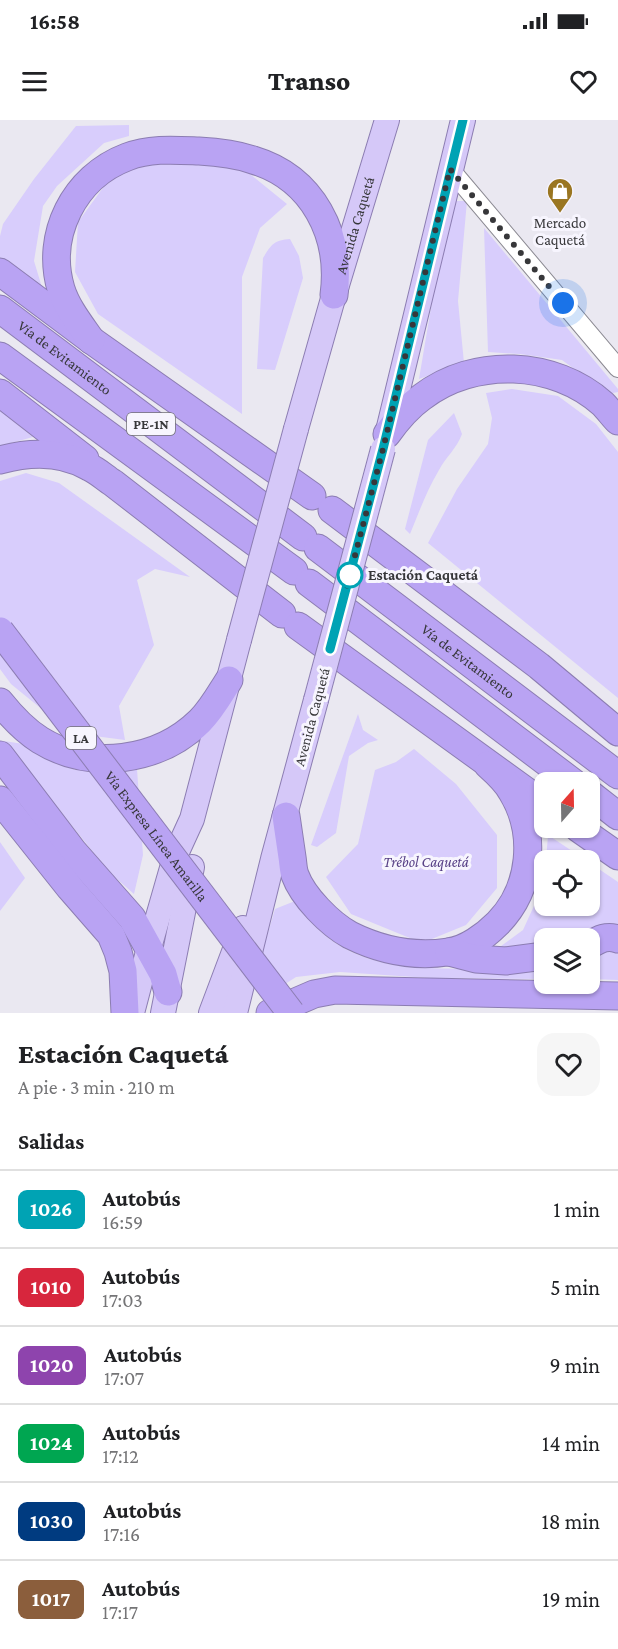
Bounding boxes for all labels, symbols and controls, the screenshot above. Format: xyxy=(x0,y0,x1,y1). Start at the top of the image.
text: 16:58 xyxy=(30,9,80,34)
icon: menu xyxy=(18,65,51,98)
icon: heart xyxy=(567,65,600,98)
text: Transo xyxy=(268,66,350,96)
street label: Avenida Caquetá xyxy=(333,175,377,276)
shop icon: Mercado Caquetá xyxy=(545,176,575,214)
place label: Mercado Caquetá xyxy=(534,215,586,249)
your location xyxy=(548,288,578,318)
street label: Vía de Evitamiento xyxy=(15,317,115,398)
road number: PE-1N xyxy=(127,413,175,435)
marker: Estación Caquetá xyxy=(337,562,363,588)
place label: Estación Caquetá xyxy=(368,567,479,583)
street label: Vía de Evitamiento xyxy=(418,621,518,702)
street label: Avenida Caquetá xyxy=(291,666,334,768)
road number: LA xyxy=(66,727,96,749)
street label: Vía Expresa Línea Amarilla xyxy=(102,768,211,905)
north arrow xyxy=(534,772,600,838)
map controls xyxy=(534,772,600,994)
button: locate xyxy=(534,850,600,916)
park label: Trébol Caquetá xyxy=(383,854,470,871)
button: layers xyxy=(534,928,600,994)
button: heart xyxy=(537,1033,600,1096)
text: Estación Caquetá xyxy=(18,1038,228,1069)
text: A pie · 3 min · 210 m xyxy=(18,1076,175,1098)
text: Salidas xyxy=(18,1129,84,1154)
text: Autobús xyxy=(103,1186,180,1211)
text: 1026 xyxy=(30,1197,73,1221)
text: 1 min xyxy=(553,1197,600,1222)
text: 16:59 xyxy=(103,1211,143,1233)
text: Autobús xyxy=(102,1264,180,1289)
text: 1010 xyxy=(30,1275,72,1299)
text: 5 min xyxy=(550,1275,600,1300)
text: 17:03 xyxy=(102,1289,143,1311)
text: Autobús xyxy=(104,1342,182,1367)
text: 1020 xyxy=(30,1353,74,1377)
text: 9 min xyxy=(549,1353,600,1378)
text: 17:07 xyxy=(104,1367,144,1389)
text: Autobús xyxy=(102,1420,180,1445)
text: 1024 xyxy=(30,1431,72,1455)
text: 14 min xyxy=(542,1431,600,1456)
text: 17:12 xyxy=(102,1445,139,1467)
text: Autobús xyxy=(103,1498,181,1523)
text: 1030 xyxy=(30,1509,73,1533)
text: 18 min xyxy=(541,1509,600,1534)
text: 17:16 xyxy=(103,1523,140,1545)
text: Autobús xyxy=(102,1576,180,1601)
text: 1017 xyxy=(32,1587,70,1611)
text: 19 min xyxy=(542,1587,600,1612)
text: 17:17 xyxy=(102,1601,138,1623)

